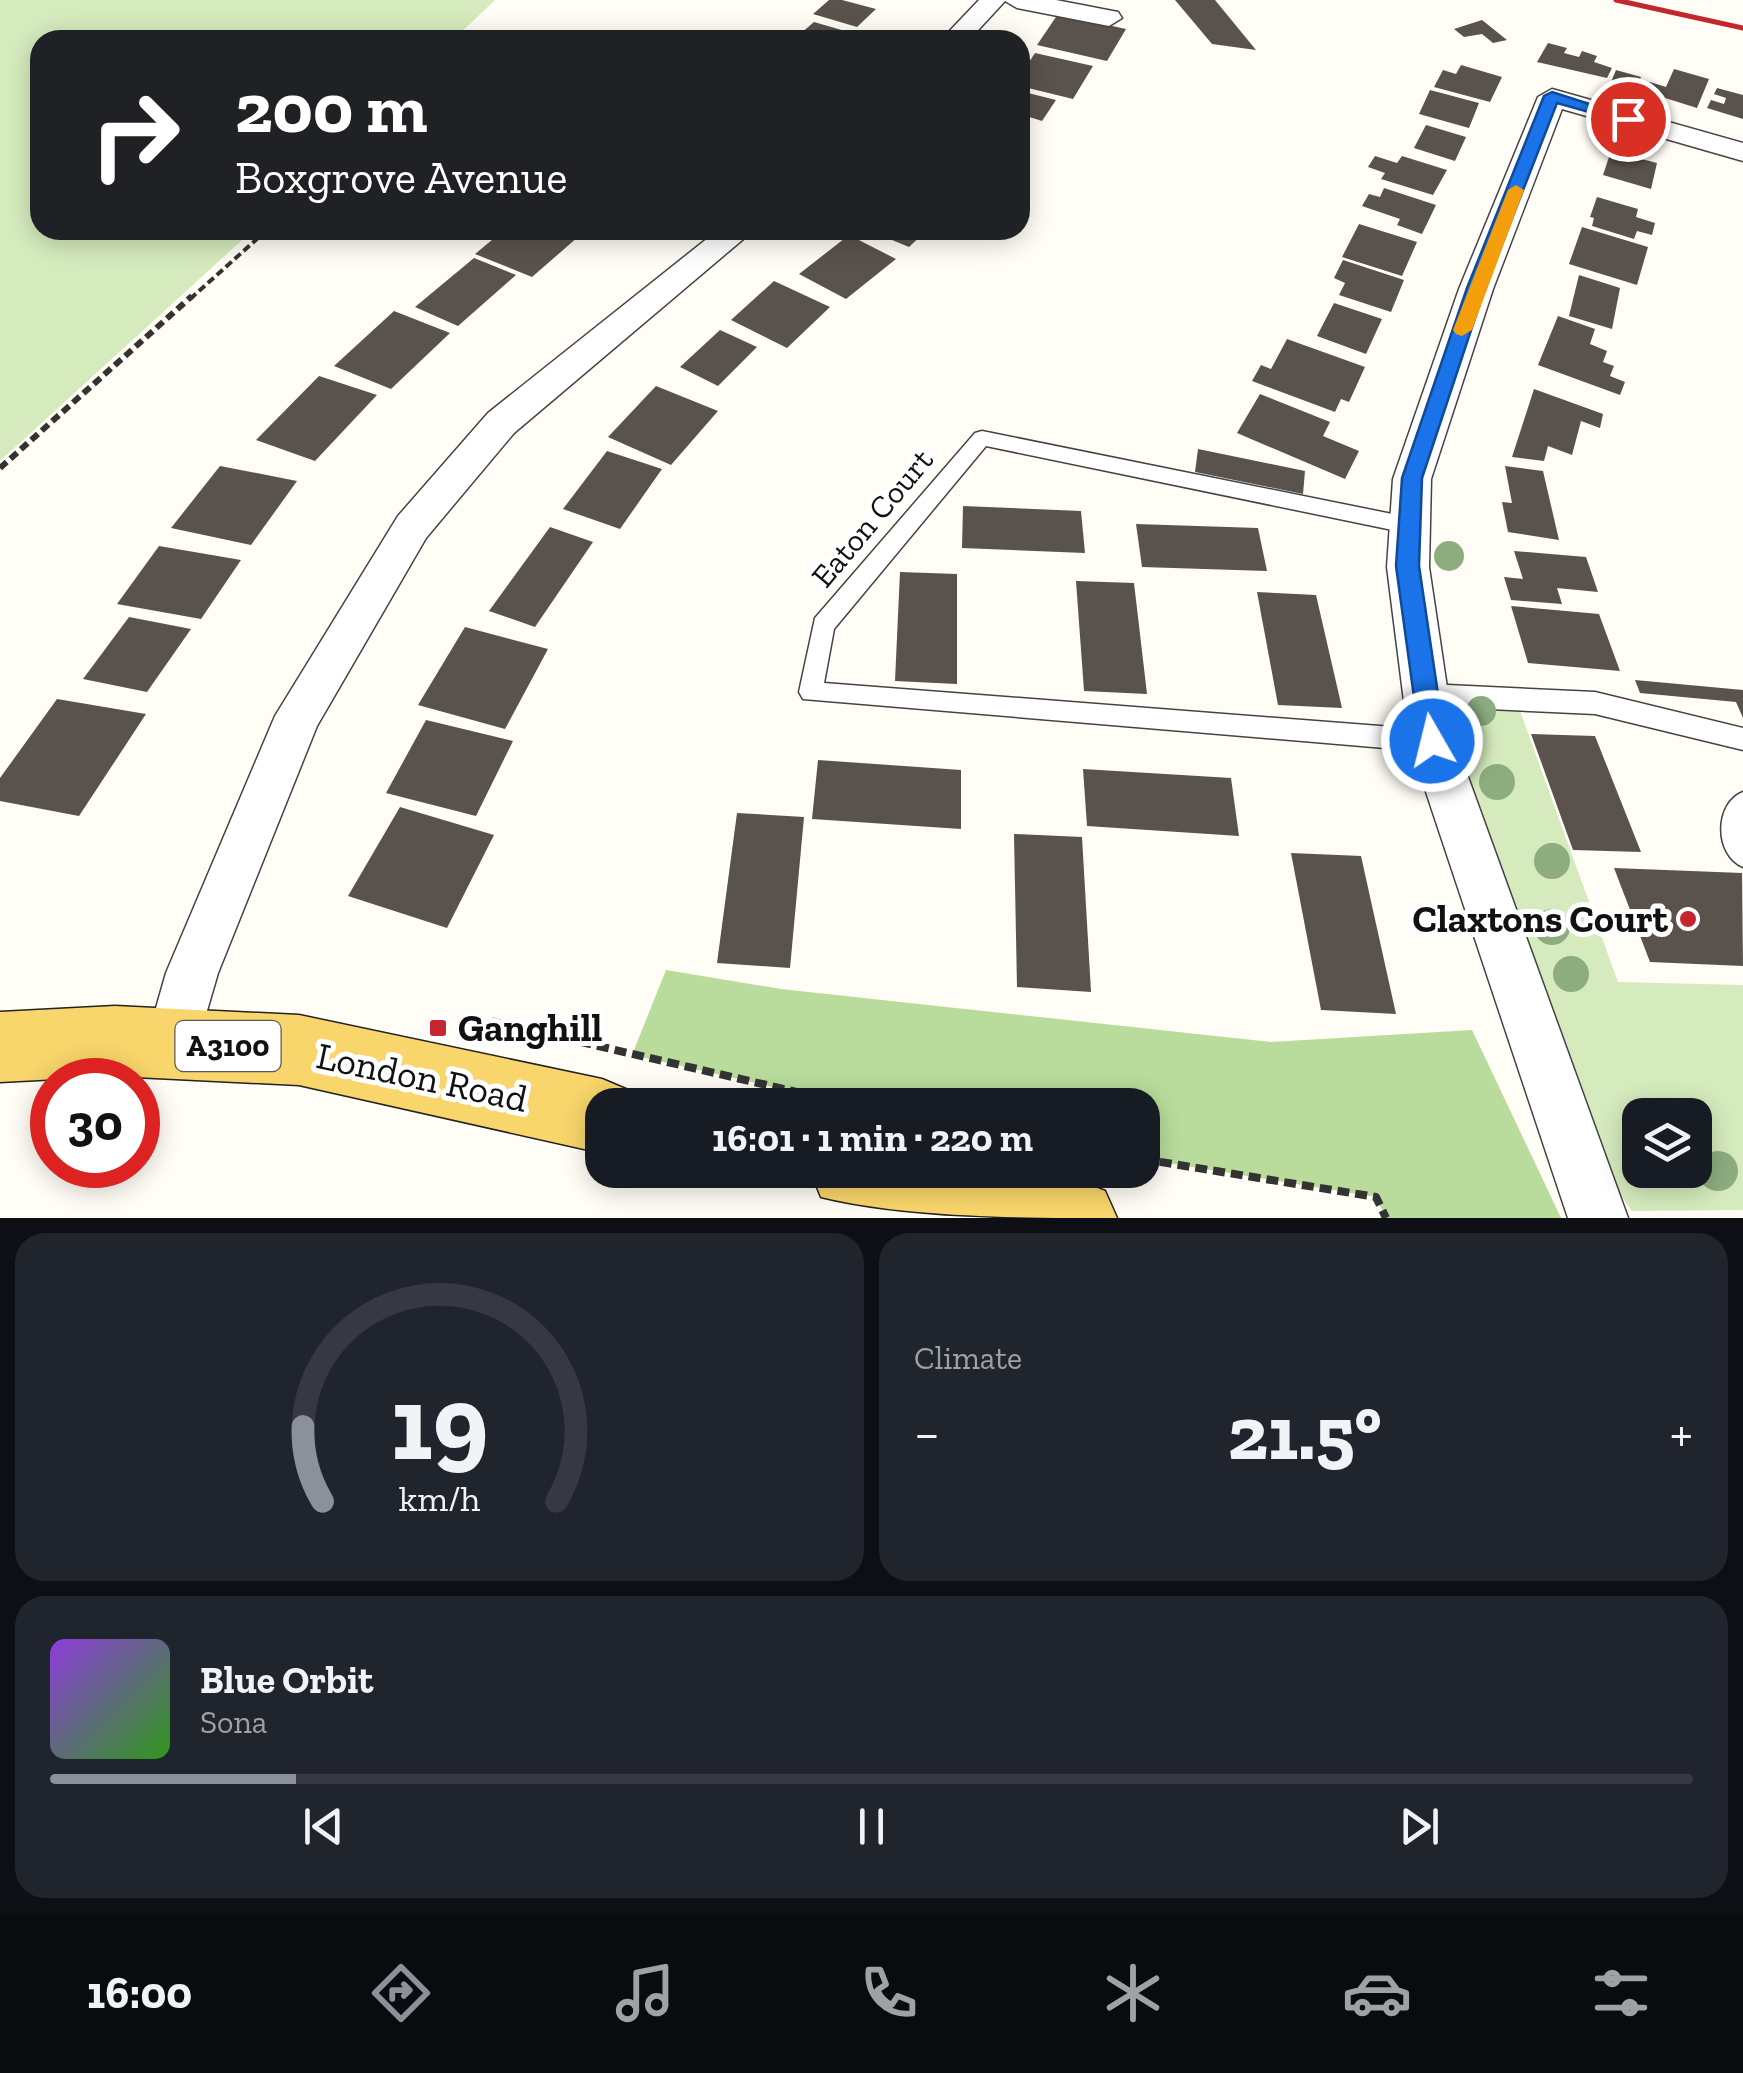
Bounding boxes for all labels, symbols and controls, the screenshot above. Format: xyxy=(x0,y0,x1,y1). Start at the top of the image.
text: 200 m xyxy=(235,66,428,150)
icon: right xyxy=(70,70,200,200)
pin xyxy=(1586,77,1671,162)
icon: arrive xyxy=(1601,92,1656,147)
text: Boxgrove Avenue xyxy=(235,151,567,205)
street label: Eaton Court xyxy=(803,441,941,595)
position arrow xyxy=(1380,689,1484,793)
place label: Claxtons Court xyxy=(1413,896,1669,942)
marker: Claxtons Court xyxy=(1677,908,1699,930)
place label: Ganghill xyxy=(458,1005,603,1051)
marker: Ganghill xyxy=(427,1017,449,1039)
road number: A3100 xyxy=(176,1021,280,1071)
street label: London Road xyxy=(312,1032,532,1122)
speed limit sign: 30 xyxy=(30,1058,160,1188)
map controls xyxy=(1622,1098,1712,1188)
button: layers xyxy=(1622,1098,1712,1188)
text: 16:01 · 1 min · 220 m xyxy=(712,1115,1033,1161)
text: Climate xyxy=(914,1339,1022,1377)
text: 19 xyxy=(391,1361,488,1486)
text: 21.5° xyxy=(1228,1388,1382,1478)
text: − xyxy=(914,1400,940,1466)
text: + xyxy=(1670,1400,1693,1466)
text: km/h xyxy=(399,1477,480,1520)
text: Blue Orbit xyxy=(200,1657,373,1703)
text: Sona xyxy=(200,1703,267,1741)
icon: previous xyxy=(296,1799,351,1854)
icon: pause xyxy=(844,1799,899,1854)
icon: next xyxy=(1392,1799,1447,1854)
icon: directions xyxy=(366,1958,436,2028)
icon: music xyxy=(610,1958,680,2028)
icon: phone xyxy=(854,1958,924,2028)
icon: climate xyxy=(1098,1958,1168,2028)
icon: car xyxy=(1342,1958,1412,2028)
icon: filters xyxy=(1586,1958,1656,2028)
text: 16:00 xyxy=(87,1966,192,2020)

